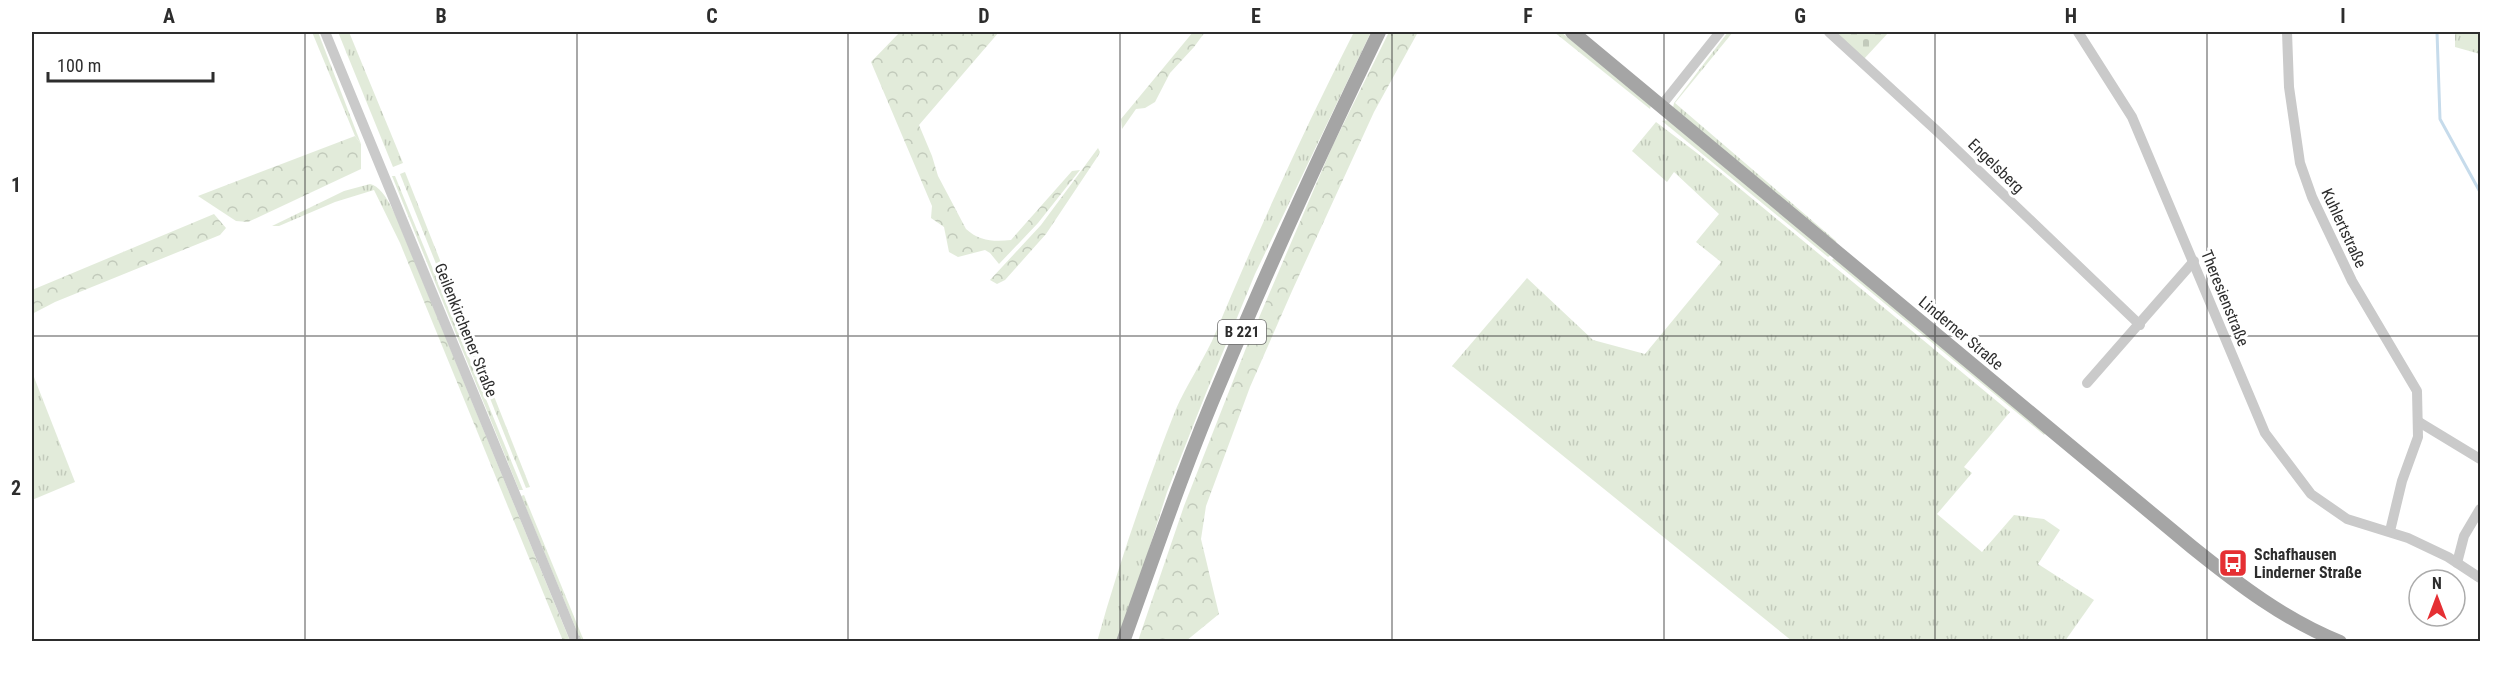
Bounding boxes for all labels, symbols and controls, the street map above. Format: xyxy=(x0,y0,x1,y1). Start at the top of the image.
text: A xyxy=(163,4,175,28)
text: B xyxy=(435,4,447,28)
text: C xyxy=(706,4,718,28)
text: D xyxy=(978,4,990,28)
text: E xyxy=(1251,4,1261,28)
text: F xyxy=(1523,4,1533,28)
text: G xyxy=(1794,4,1806,28)
text: H xyxy=(2065,4,2077,28)
text: I xyxy=(2340,4,2346,28)
scale bar xyxy=(48,45,213,83)
text: 100 m xyxy=(57,55,101,76)
street label: Engelsberg xyxy=(1964,135,2028,197)
text: 1 xyxy=(11,173,21,197)
street label: Kuhlertstraße xyxy=(2317,185,2371,271)
street label: Theresienstraße xyxy=(2197,247,2253,349)
street label: Geilenkirchener Straße xyxy=(430,260,502,400)
street label: Linderner Straße xyxy=(1915,292,2007,374)
road number: B 221 xyxy=(1218,320,1266,344)
text: 2 xyxy=(11,476,21,500)
place label: Schafhausen Linderner Straße xyxy=(2254,545,2362,582)
bus stop icon: Schafhausen Linderner Straße xyxy=(2217,547,2249,579)
north arrow xyxy=(2407,568,2467,628)
text: N xyxy=(2432,574,2442,593)

